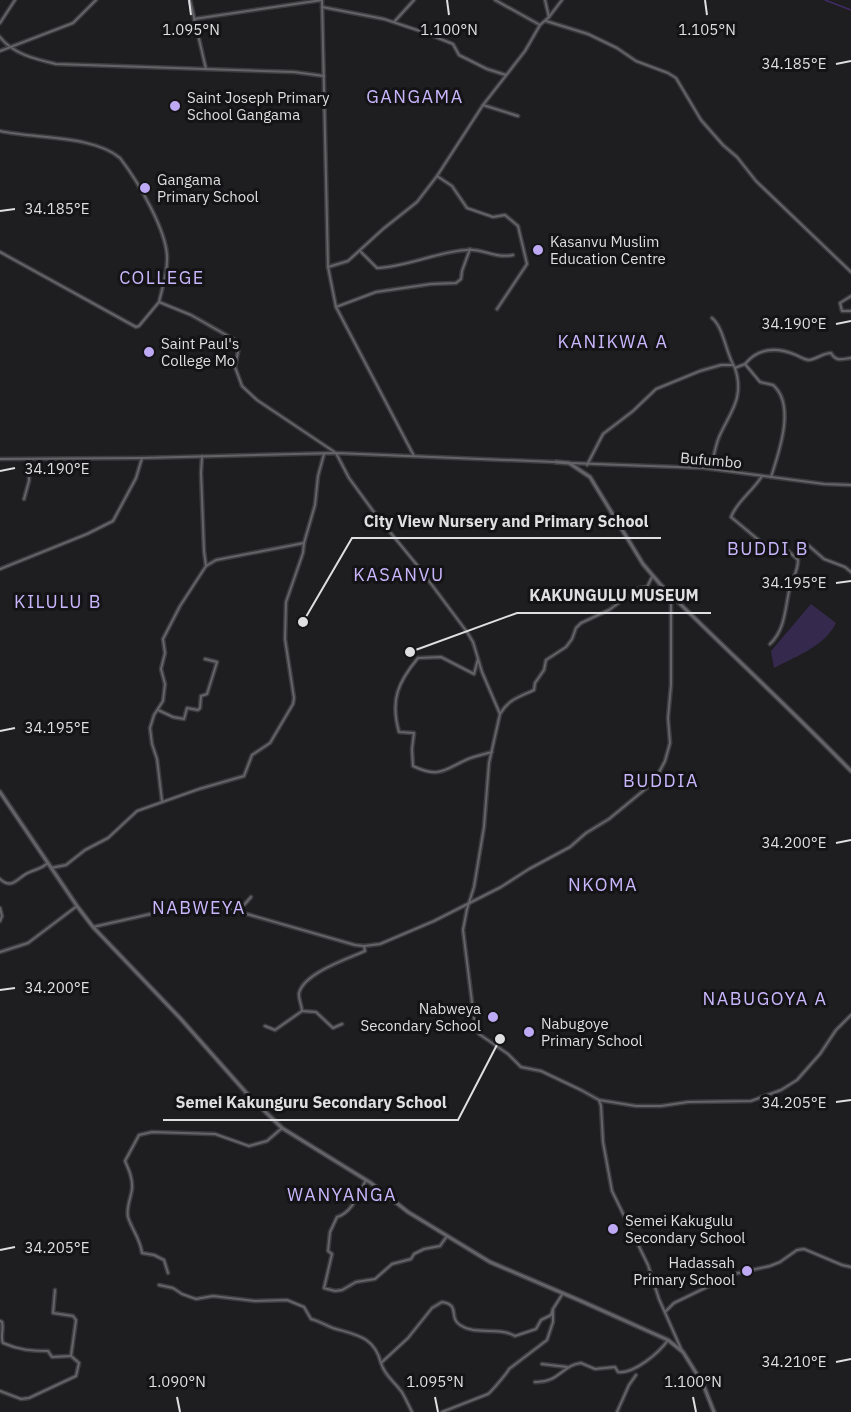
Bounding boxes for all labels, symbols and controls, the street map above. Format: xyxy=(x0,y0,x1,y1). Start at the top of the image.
text: 1.095°N xyxy=(162,20,220,39)
text: 1.100°N xyxy=(420,20,478,39)
text: 1.105°N xyxy=(678,20,736,39)
text: 34.185°E xyxy=(762,54,826,73)
district label: GANGAMA xyxy=(366,85,464,108)
place label: Saint Joseph Primary School Gangama xyxy=(187,88,330,124)
marker: Saint Joseph Primary School Gangama xyxy=(168,99,182,113)
place label: Gangama Primary School xyxy=(157,170,259,206)
marker: Gangama Primary School xyxy=(138,181,152,195)
text: 34.185°E xyxy=(25,199,89,218)
place label: Kasanvu Muslim Education Centre xyxy=(550,232,666,268)
marker: Kasanvu Muslim Education Centre xyxy=(531,243,545,257)
district label: COLLEGE xyxy=(119,266,205,289)
text: 34.190°E xyxy=(762,314,826,333)
district label: KANIKWA A xyxy=(558,330,668,353)
place label: Saint Paul's College Mo xyxy=(161,334,239,370)
marker: Saint Paul's College Mo xyxy=(142,345,156,359)
street label: Bufumbo xyxy=(679,448,743,472)
text: 34.190°E xyxy=(25,459,89,478)
callout: City View Nursery and Primary School xyxy=(352,504,661,538)
text: City View Nursery and Primary School xyxy=(364,511,648,531)
district label: BUDDI B xyxy=(727,537,809,560)
district label: KASANVU xyxy=(353,563,445,586)
text: 34.195°E xyxy=(762,573,826,592)
callout: KAKUNGULU MUSEUM xyxy=(517,579,711,613)
text: KAKUNGULU MUSEUM xyxy=(529,585,699,605)
district label: KILULU B xyxy=(14,590,102,613)
text: 34.195°E xyxy=(25,718,89,737)
district label: BUDDIA xyxy=(623,769,699,792)
text: 34.200°E xyxy=(762,833,826,852)
district label: NKOMA xyxy=(568,873,638,896)
district label: NABWEYA xyxy=(152,896,246,919)
text: 34.200°E xyxy=(25,978,89,997)
district label: NABUGOYA A xyxy=(703,987,827,1010)
place label: Nabweya Secondary School xyxy=(361,999,481,1035)
marker: Nabweya Secondary School xyxy=(486,1010,500,1024)
place label: Nabugoye Primary School xyxy=(541,1014,643,1050)
marker: Nabugoye Primary School xyxy=(522,1025,536,1039)
callout: Semei Kakunguru Secondary School xyxy=(163,1086,458,1120)
text: Semei Kakunguru Secondary School xyxy=(175,1092,447,1112)
text: 34.205°E xyxy=(762,1093,826,1112)
district label: WANYANGA xyxy=(287,1183,397,1206)
place label: Semei Kakugulu Secondary School xyxy=(625,1211,745,1247)
marker: Semei Kakugulu Secondary School xyxy=(606,1222,620,1236)
text: 34.205°E xyxy=(25,1238,89,1257)
place label: Hadassah Primary School xyxy=(633,1253,735,1289)
marker: Hadassah Primary School xyxy=(740,1264,754,1278)
text: 34.210°E xyxy=(762,1352,826,1371)
text: 1.090°N xyxy=(148,1372,206,1391)
text: 1.095°N xyxy=(406,1372,464,1391)
text: 1.100°N xyxy=(664,1372,722,1391)

